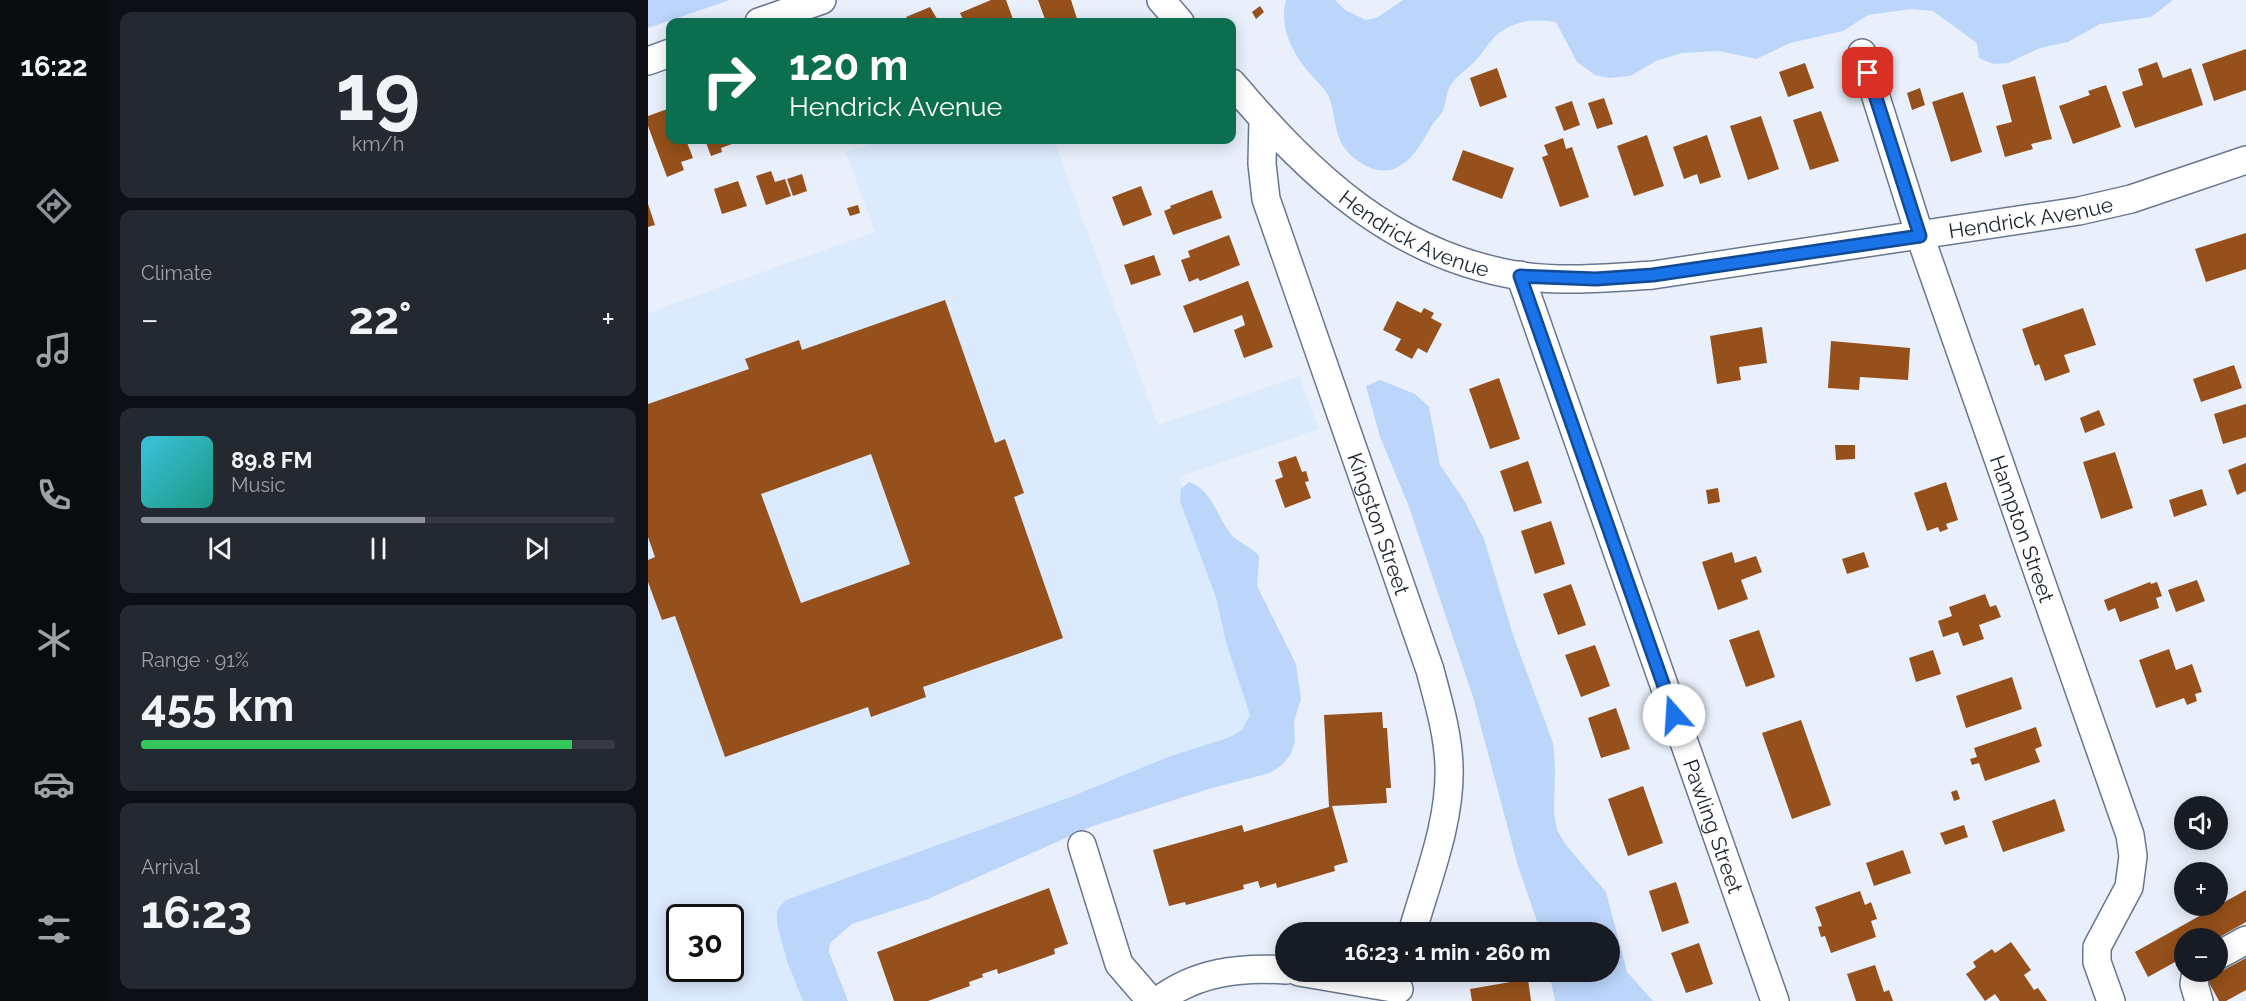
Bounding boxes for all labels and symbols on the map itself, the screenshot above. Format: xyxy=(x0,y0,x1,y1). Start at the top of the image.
pin xyxy=(1842,47,1893,98)
street label: Hendrick Avenue xyxy=(1335,185,1492,282)
street label: Hendrick Avenue xyxy=(1947,191,2115,243)
street label: Kingston Street xyxy=(1343,449,1415,598)
street label: Hampton Street xyxy=(1985,452,2060,605)
position arrow xyxy=(1642,683,1706,747)
street label: Pawling Street xyxy=(1678,756,1749,896)
speed limit sign: 30 xyxy=(666,904,744,982)

